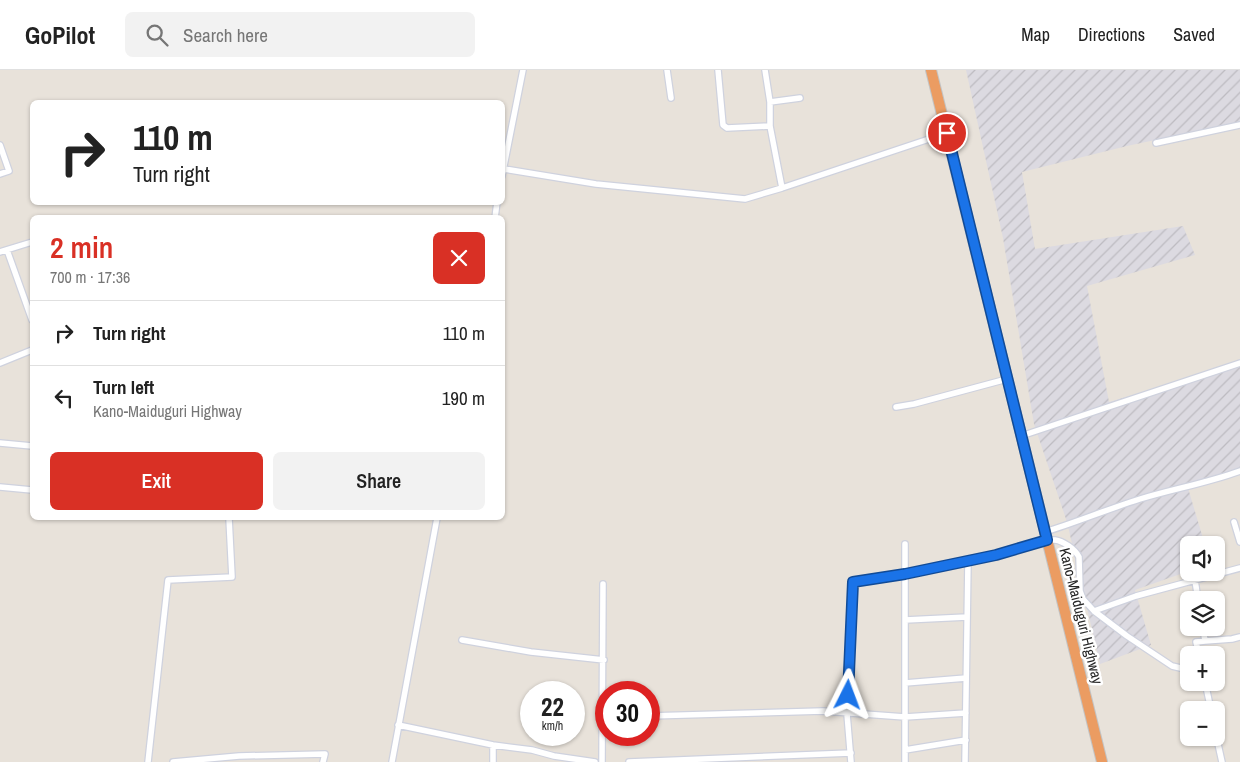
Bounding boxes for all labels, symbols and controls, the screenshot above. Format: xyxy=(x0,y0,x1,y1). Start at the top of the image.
search box xyxy=(125,12,475,57)
text: GoPilot xyxy=(25,19,95,51)
icon: search xyxy=(143,21,171,49)
text: Search here xyxy=(183,22,268,48)
text: Map xyxy=(1021,22,1050,47)
text: Directions xyxy=(1078,22,1145,47)
text: Saved xyxy=(1173,22,1215,47)
pin xyxy=(926,112,968,154)
text: 110 m xyxy=(133,114,213,161)
icon: arrive xyxy=(933,119,961,147)
icon: right xyxy=(50,120,115,185)
text: Turn right xyxy=(133,159,210,189)
text: 2 min xyxy=(50,227,113,267)
button: close xyxy=(433,232,485,284)
text: 700 m · 17:36 xyxy=(50,266,130,288)
icon: right xyxy=(50,319,78,347)
text: Turn right xyxy=(93,320,165,346)
text: 110 m xyxy=(443,320,485,346)
text: Turn left xyxy=(93,374,154,400)
icon: left xyxy=(50,384,78,412)
text: 190 m xyxy=(442,385,485,411)
text: Kano-Maiduguri Highway xyxy=(93,400,242,422)
button: Exit xyxy=(50,452,263,510)
button: Share xyxy=(273,452,485,510)
map controls xyxy=(1180,536,1225,746)
button: sound xyxy=(1180,536,1225,581)
street label: Kano-Maiduguri Highway xyxy=(1054,546,1109,687)
button: layers xyxy=(1180,591,1225,636)
button: + xyxy=(1180,646,1225,691)
position arrow xyxy=(821,668,873,720)
speed limit sign: 30 xyxy=(595,681,660,746)
text: 22 xyxy=(541,690,564,724)
button: − xyxy=(1180,701,1225,746)
text: km/h xyxy=(542,718,563,734)

